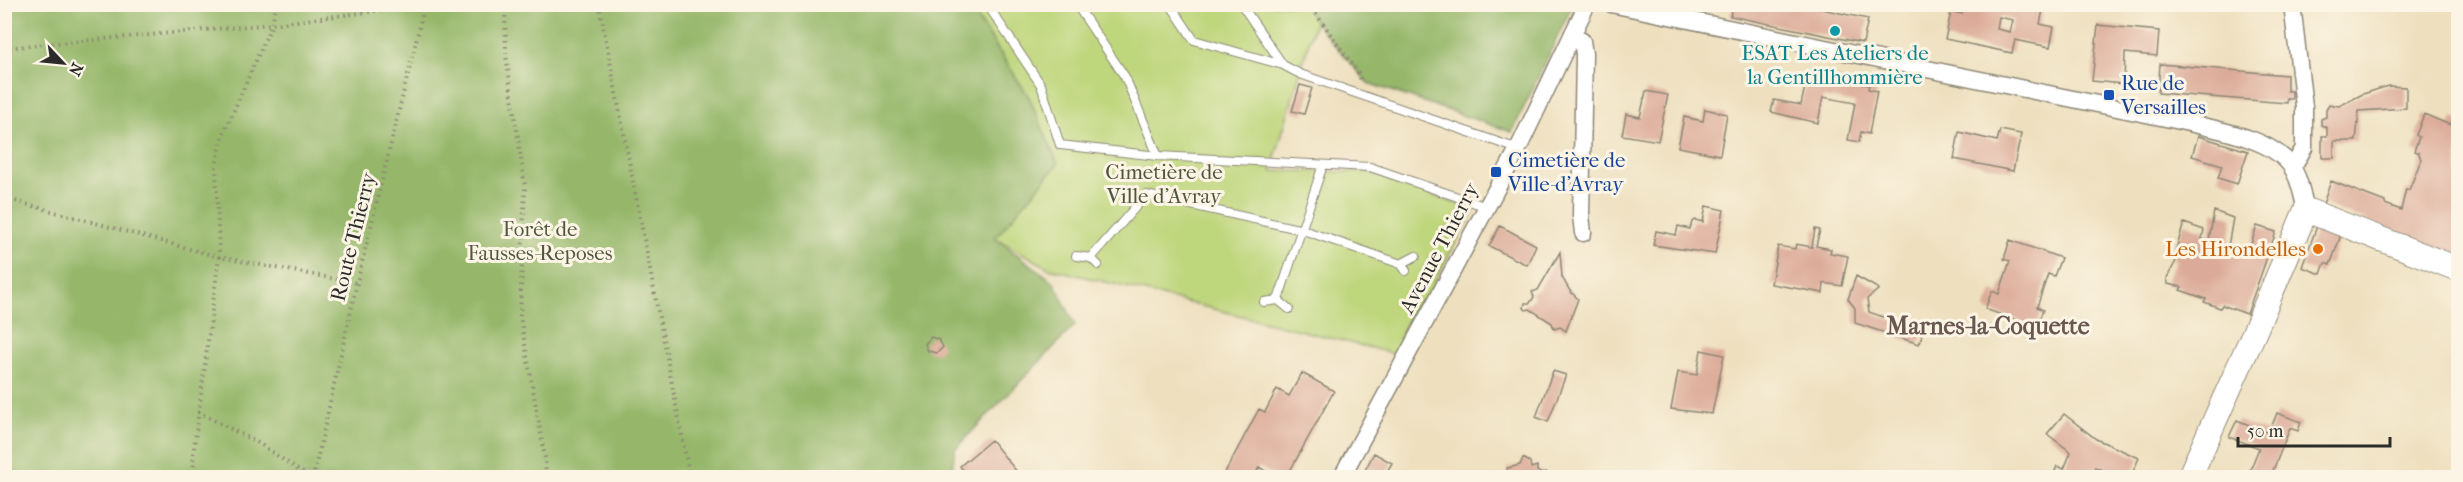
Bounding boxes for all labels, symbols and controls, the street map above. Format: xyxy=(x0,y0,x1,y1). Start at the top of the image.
marker: ESAT Les Ateliers de la Gentillhommière xyxy=(1828,24,1842,38)
north arrow xyxy=(33,33,93,93)
place label: ESAT Les Ateliers de la Gentillhommière xyxy=(1741,41,1929,89)
text: N xyxy=(64,60,87,80)
place label: Rue de Versailles xyxy=(2120,71,2206,119)
marker: Rue de Versailles xyxy=(2102,88,2116,102)
place label: Cimetière de Ville-d'Avray xyxy=(1507,148,1625,196)
park label: Cimetière de Ville d'Avray xyxy=(1105,160,1223,208)
marker: Cimetière de Ville-d'Avray xyxy=(1489,165,1503,179)
street label: Route Thierry xyxy=(325,170,381,304)
street label: Avenue Thierry xyxy=(1394,178,1484,318)
park label: Forêt de Fausses-Reposes xyxy=(467,217,613,265)
place label: Les Hirondelles xyxy=(2165,237,2306,261)
marker: Les Hirondelles xyxy=(2311,242,2325,256)
district label: Marnes-la-Coquette xyxy=(1886,312,2090,340)
scale bar xyxy=(2238,410,2390,448)
text: 50 m xyxy=(2247,421,2284,442)

